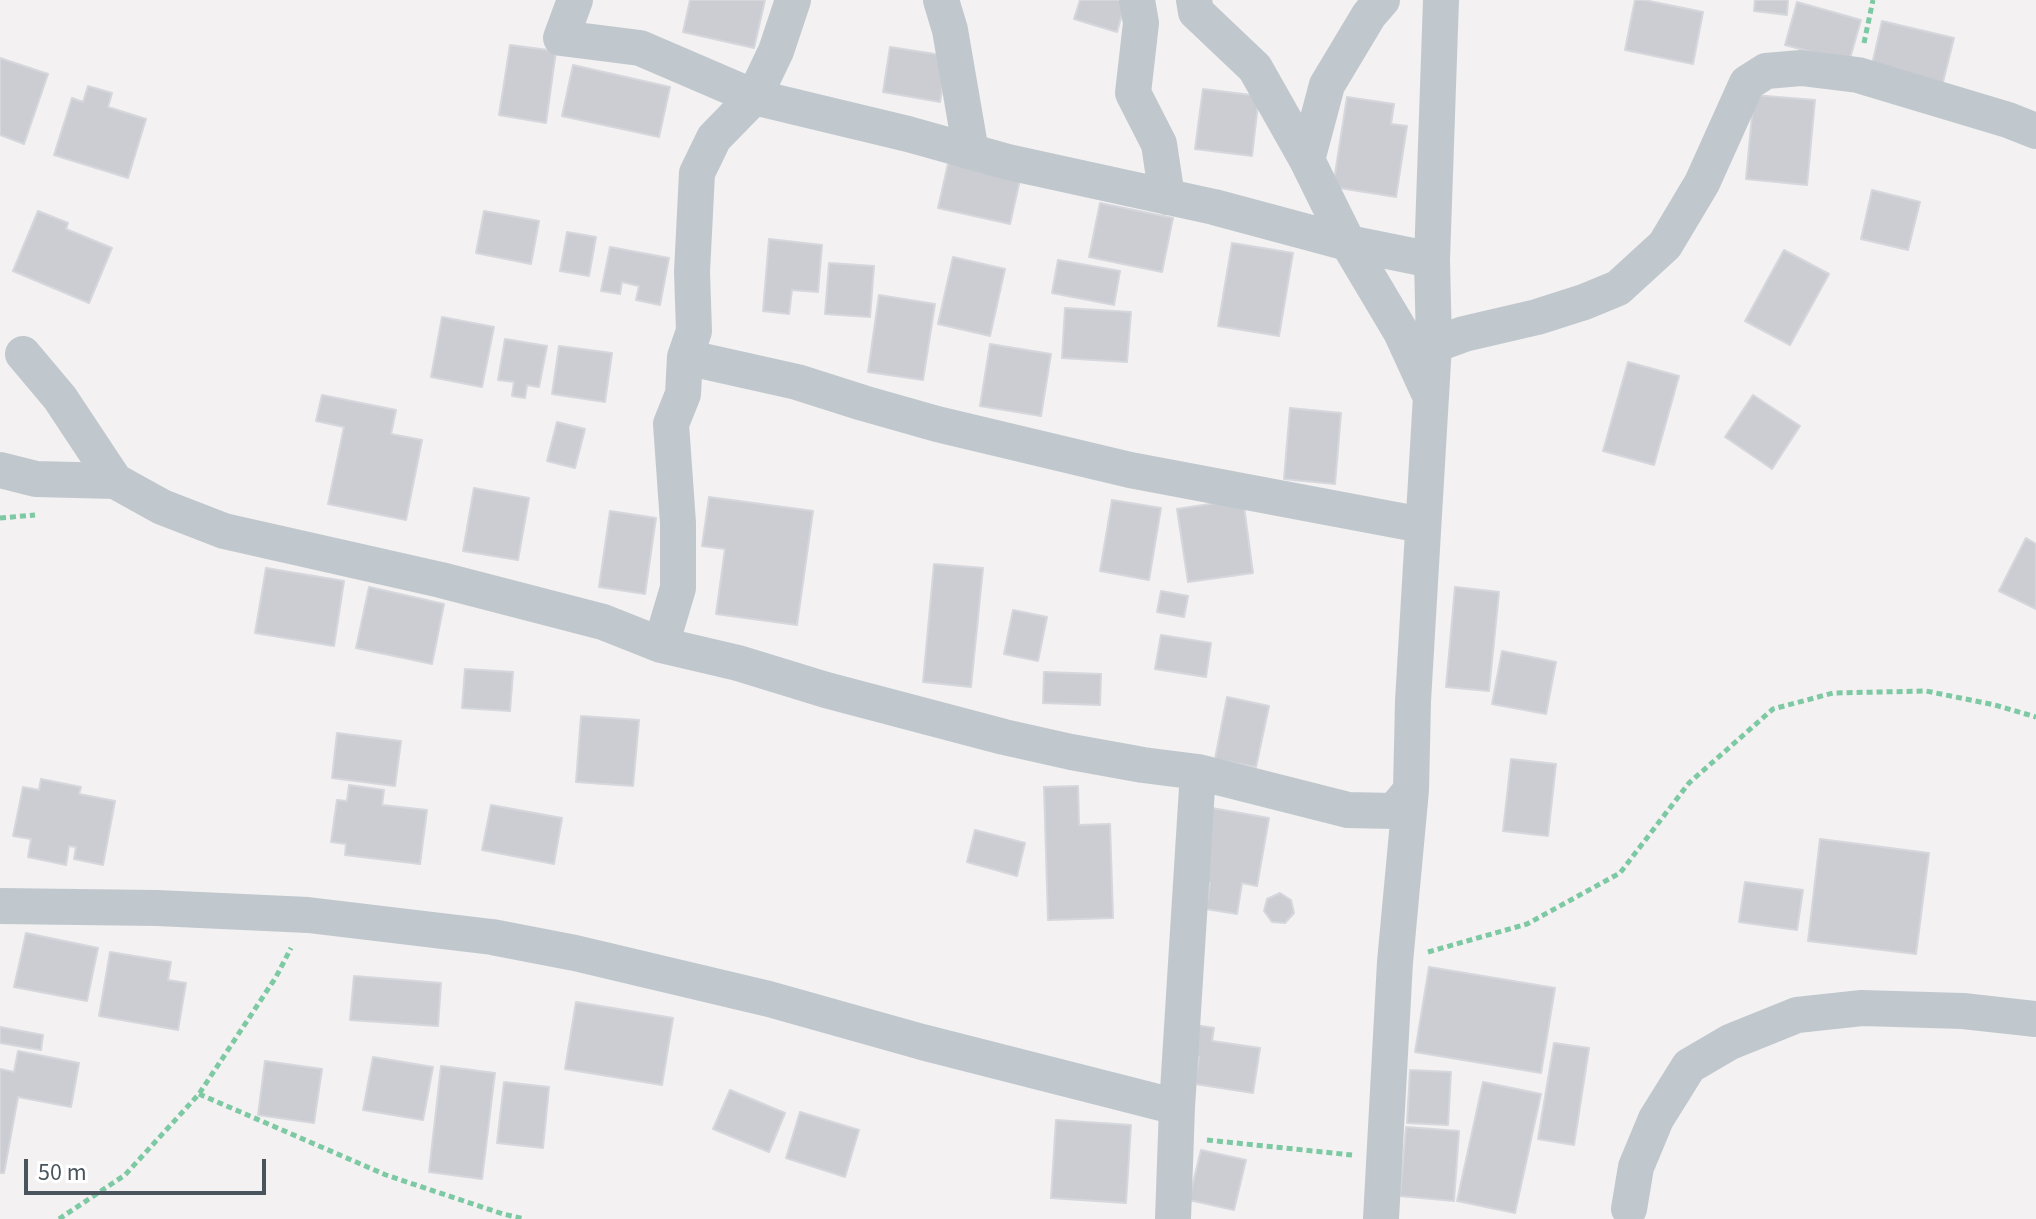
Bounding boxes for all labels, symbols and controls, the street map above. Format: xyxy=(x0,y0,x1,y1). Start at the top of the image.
scale bar xyxy=(28,1143,270,1193)
text: 50 m xyxy=(38,1155,87,1190)

